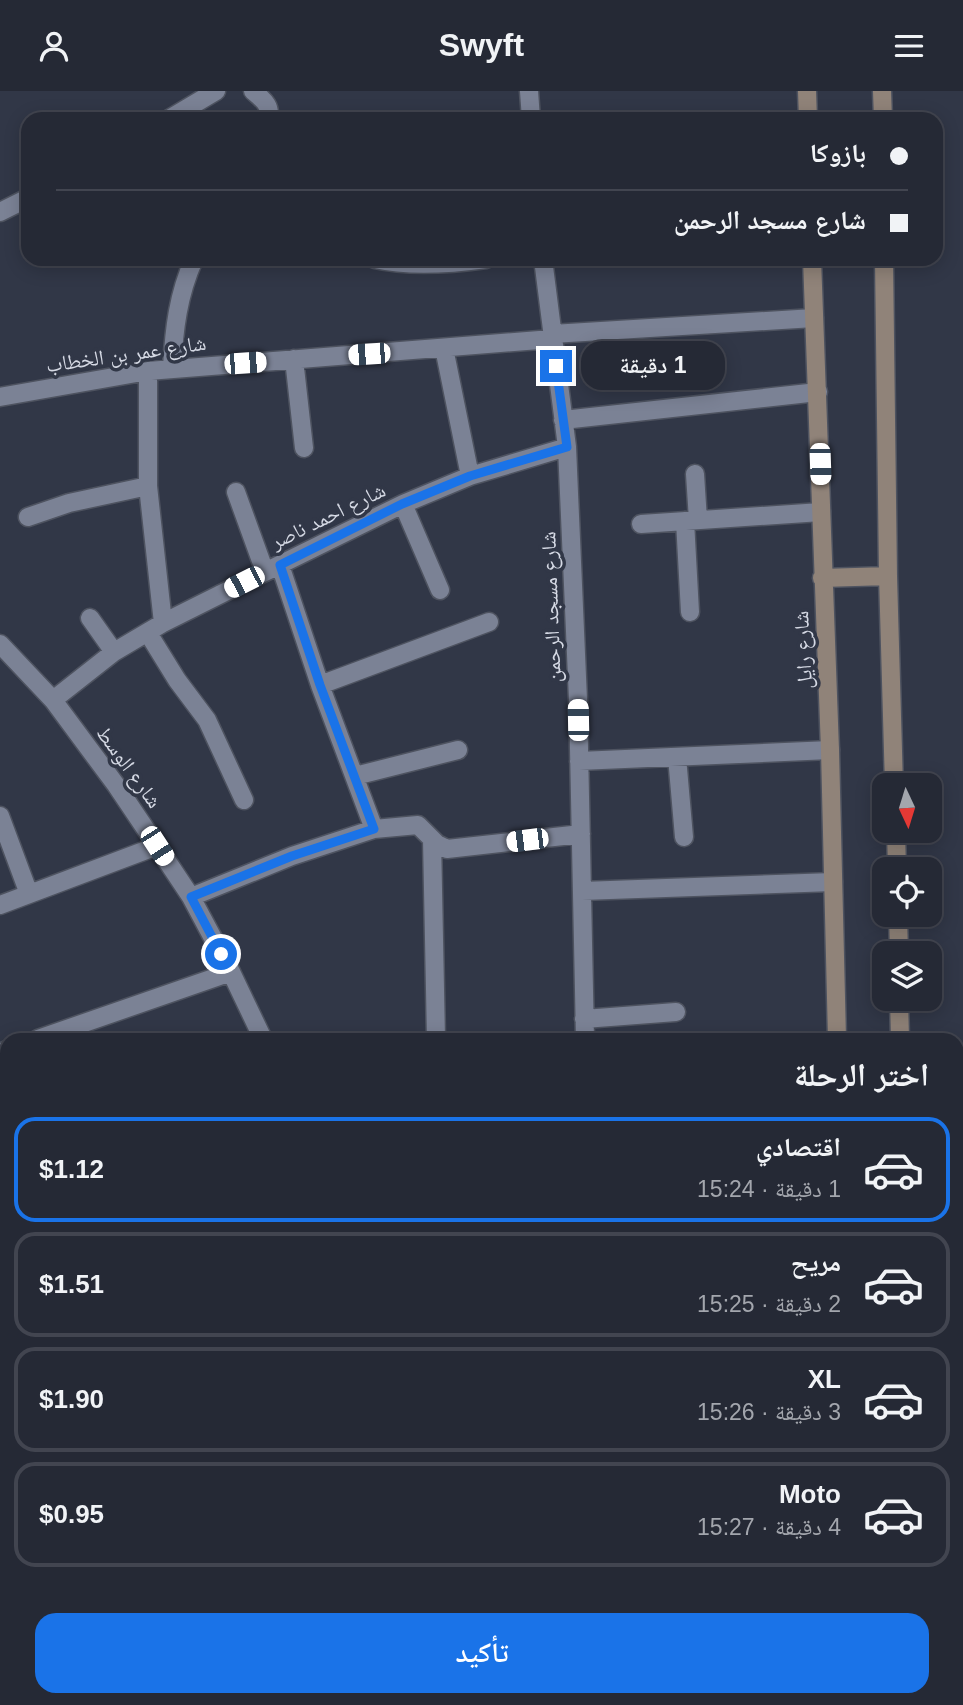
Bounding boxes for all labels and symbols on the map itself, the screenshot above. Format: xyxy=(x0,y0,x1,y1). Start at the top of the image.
street label: شارع عمر بن الخطاب xyxy=(44,331,208,378)
callout: 1 دقيقة xyxy=(580,341,724,391)
car xyxy=(348,342,391,366)
route end xyxy=(540,350,572,382)
car xyxy=(224,351,267,375)
car xyxy=(809,443,832,485)
street label: شارع احمد ناصر xyxy=(266,478,390,555)
street label: شارع مسجد الرحمن xyxy=(536,531,567,683)
car xyxy=(221,563,268,601)
street label: شارع رايل xyxy=(789,610,818,690)
car xyxy=(568,699,589,741)
street label: شارع الوسط xyxy=(91,721,167,813)
north arrow xyxy=(872,773,942,843)
car xyxy=(137,823,178,869)
car xyxy=(505,827,550,853)
route start xyxy=(205,938,237,970)

